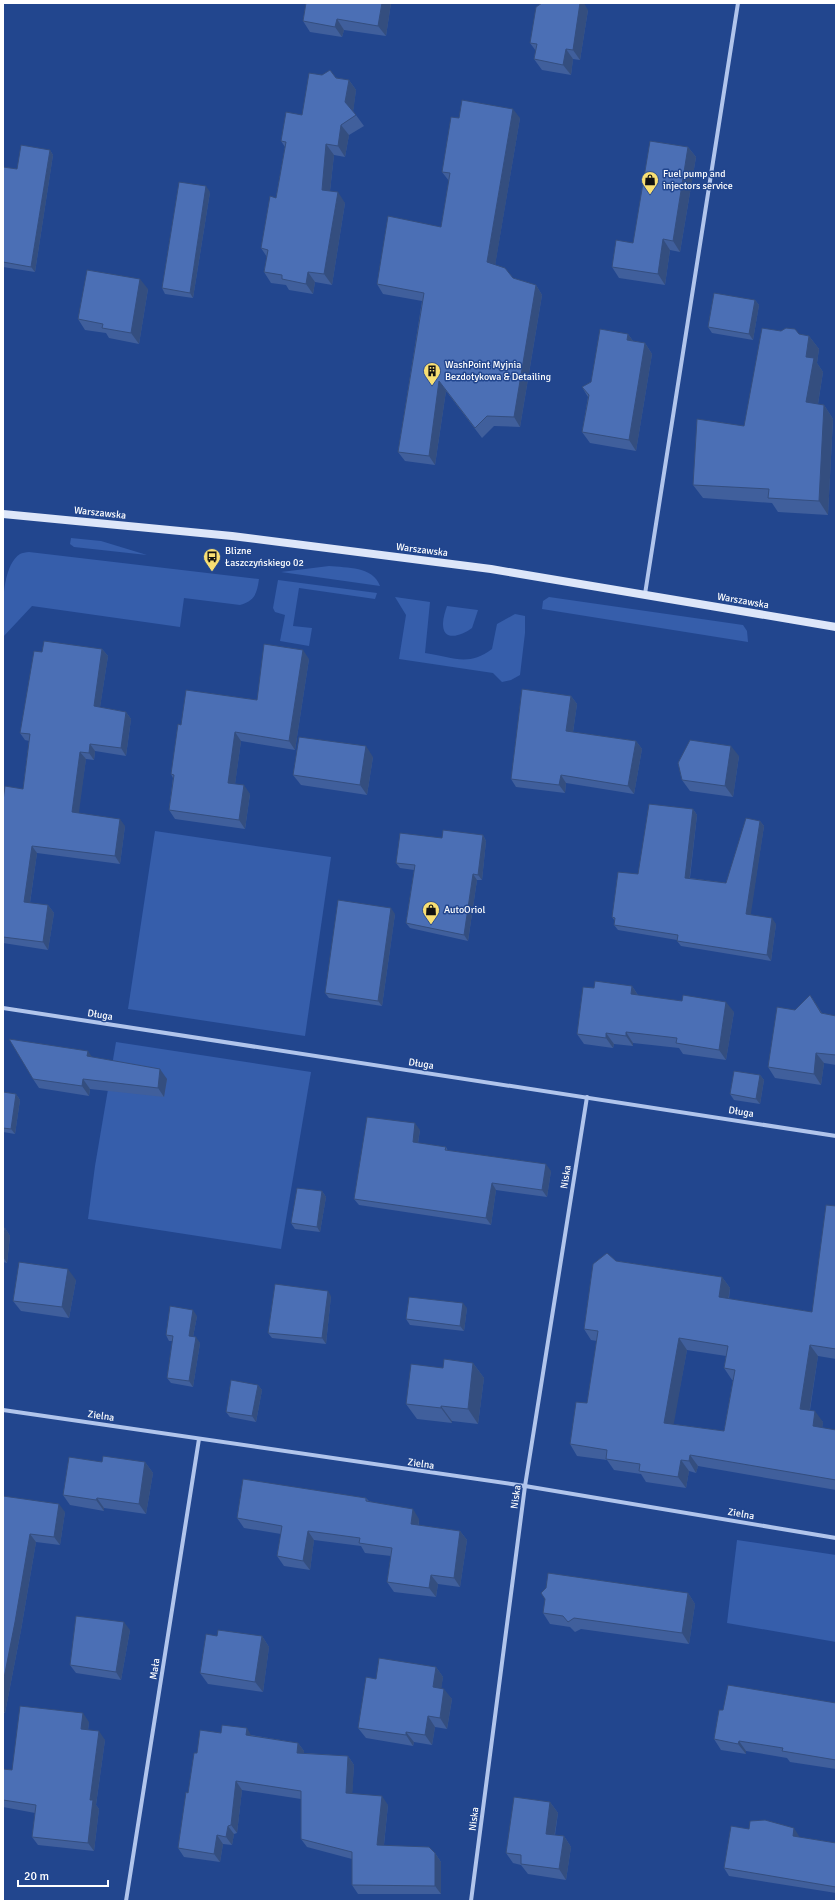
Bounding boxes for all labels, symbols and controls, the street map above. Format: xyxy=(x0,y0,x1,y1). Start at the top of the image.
place label: Fuel pump and injectors service xyxy=(663,168,733,192)
shop icon: Fuel pump and injectors service xyxy=(640,170,660,195)
place label: WashPoint Myjnia Bezdotykowa & Detailing xyxy=(445,359,551,383)
building icon: WashPoint Myjnia Bezdotykowa & Detailing xyxy=(422,361,442,386)
street label: Warszawska xyxy=(73,504,127,522)
street label: Warszawska xyxy=(395,541,449,559)
place label: Blizne Łaszczyńskiego 02 xyxy=(225,545,304,569)
bus stop icon: Blizne Łaszczyńskiego 02 xyxy=(202,547,222,572)
street label: Warszawska xyxy=(716,591,770,611)
shop icon: AutoOriol xyxy=(421,900,441,925)
place label: AutoOriol xyxy=(444,904,485,916)
street label: Długa xyxy=(86,1007,114,1023)
street label: Długa xyxy=(407,1056,435,1072)
street label: Długa xyxy=(727,1104,755,1120)
street label: Niska xyxy=(558,1164,574,1190)
street label: Zielna xyxy=(87,1408,115,1424)
street label: Zielna xyxy=(407,1456,435,1472)
street label: Niska xyxy=(508,1484,524,1510)
street label: Zielna xyxy=(727,1506,755,1522)
street label: Mała xyxy=(147,1657,163,1681)
street label: Niska xyxy=(467,1806,481,1832)
scale bar xyxy=(18,1862,108,1888)
text: 20 m xyxy=(24,1869,49,1884)

